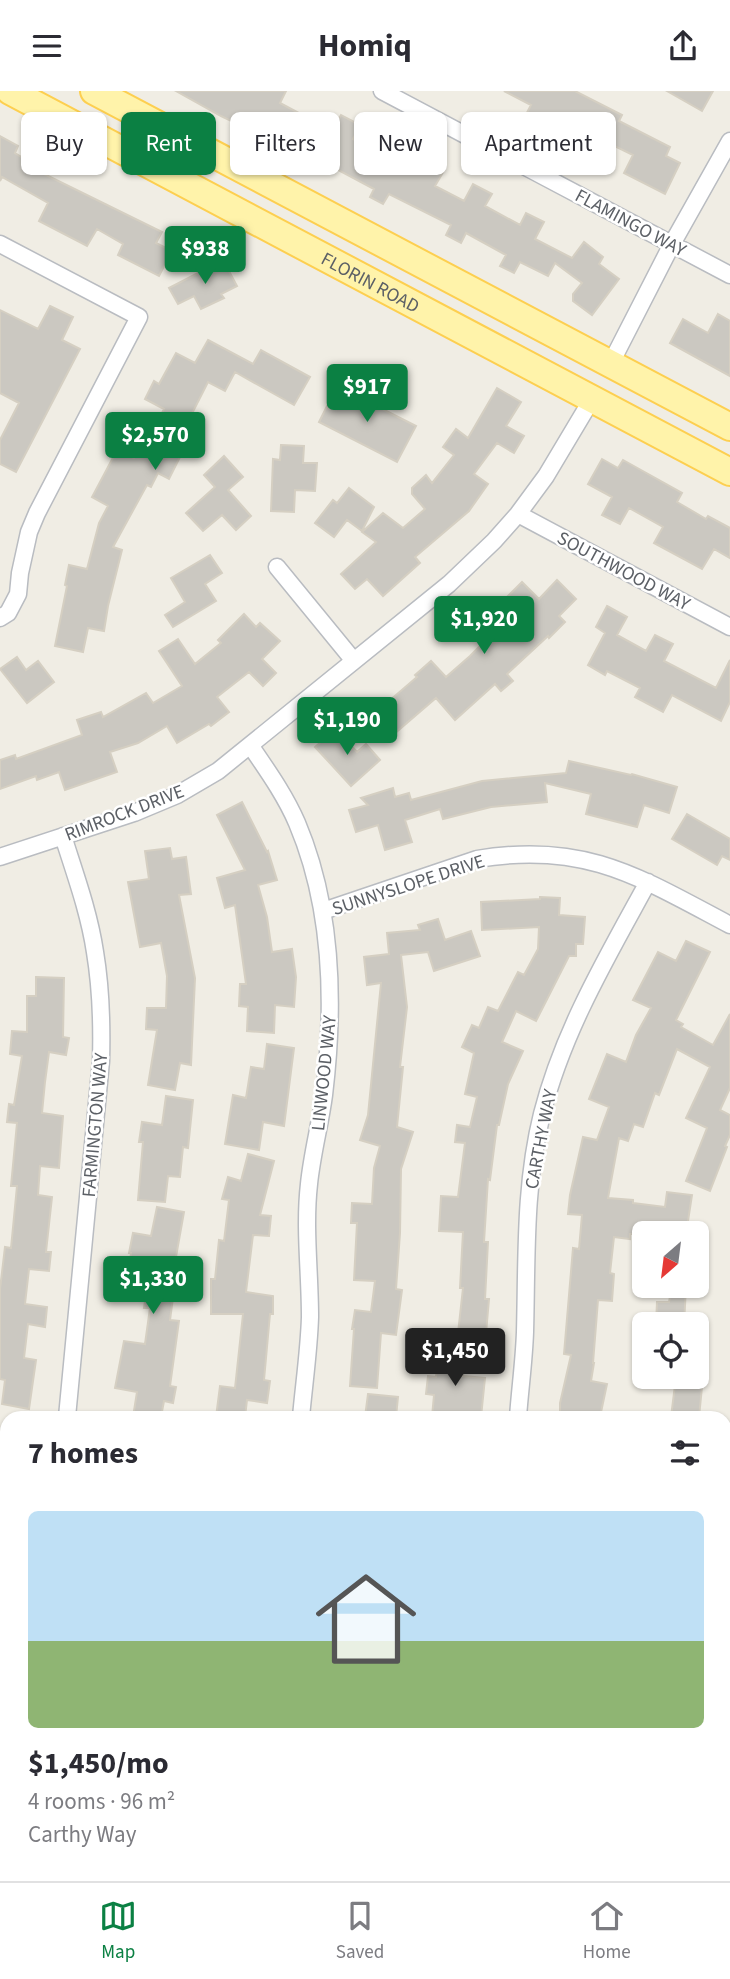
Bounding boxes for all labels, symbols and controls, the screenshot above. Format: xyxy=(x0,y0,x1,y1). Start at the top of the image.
text: Homiq xyxy=(318,23,412,69)
icon: menu xyxy=(28,27,66,65)
icon: share xyxy=(664,27,702,65)
chip: Buy xyxy=(21,112,107,175)
chip: Rent xyxy=(121,112,216,175)
chip: Filters xyxy=(230,112,340,175)
chip: New xyxy=(354,112,447,175)
chip: Apartment xyxy=(461,112,616,175)
street label: FLAMINGO WAY xyxy=(570,183,691,264)
pin: $938 xyxy=(164,227,246,286)
text: $938 xyxy=(181,232,229,265)
street label: FLORIN ROAD xyxy=(316,246,424,320)
pin: $917 xyxy=(326,365,408,424)
text: $917 xyxy=(343,370,391,403)
pin: $2,570 xyxy=(98,413,212,472)
text: $2,570 xyxy=(121,418,189,451)
street label: SOUTHWOOD WAY xyxy=(552,525,695,618)
pin: $1,920 xyxy=(427,596,541,656)
text: $1,920 xyxy=(450,602,518,635)
pin: $1,190 xyxy=(290,697,404,757)
text: $1,190 xyxy=(313,703,381,736)
street label: RIMROCK DRIVE xyxy=(61,778,188,849)
street label: SUNNYSLOPE DRIVE xyxy=(329,848,488,923)
street label: LINWOOD WAY xyxy=(305,1013,344,1132)
street label: FARMINGTON WAY xyxy=(76,1051,115,1198)
street label: CARTHY WAY xyxy=(519,1086,565,1192)
north arrow xyxy=(632,1221,709,1299)
map controls xyxy=(632,1221,709,1389)
pin: $1,330 xyxy=(96,1257,210,1316)
text: $1,330 xyxy=(119,1262,187,1295)
button: locate xyxy=(632,1312,709,1389)
pin: $1,450 xyxy=(398,1329,512,1388)
text: $1,450 xyxy=(421,1334,489,1367)
text: 7 homes xyxy=(28,1432,138,1475)
icon: filters xyxy=(666,1434,704,1472)
icon: home xyxy=(303,1556,429,1682)
text: $1,450/mo xyxy=(28,1742,169,1785)
text: 4 rooms · 96 m² xyxy=(28,1785,175,1818)
text: Carthy Way xyxy=(28,1818,136,1851)
tab: Map xyxy=(99,1897,137,1966)
tab: Saved xyxy=(336,1897,384,1966)
tab: Home xyxy=(583,1897,631,1966)

